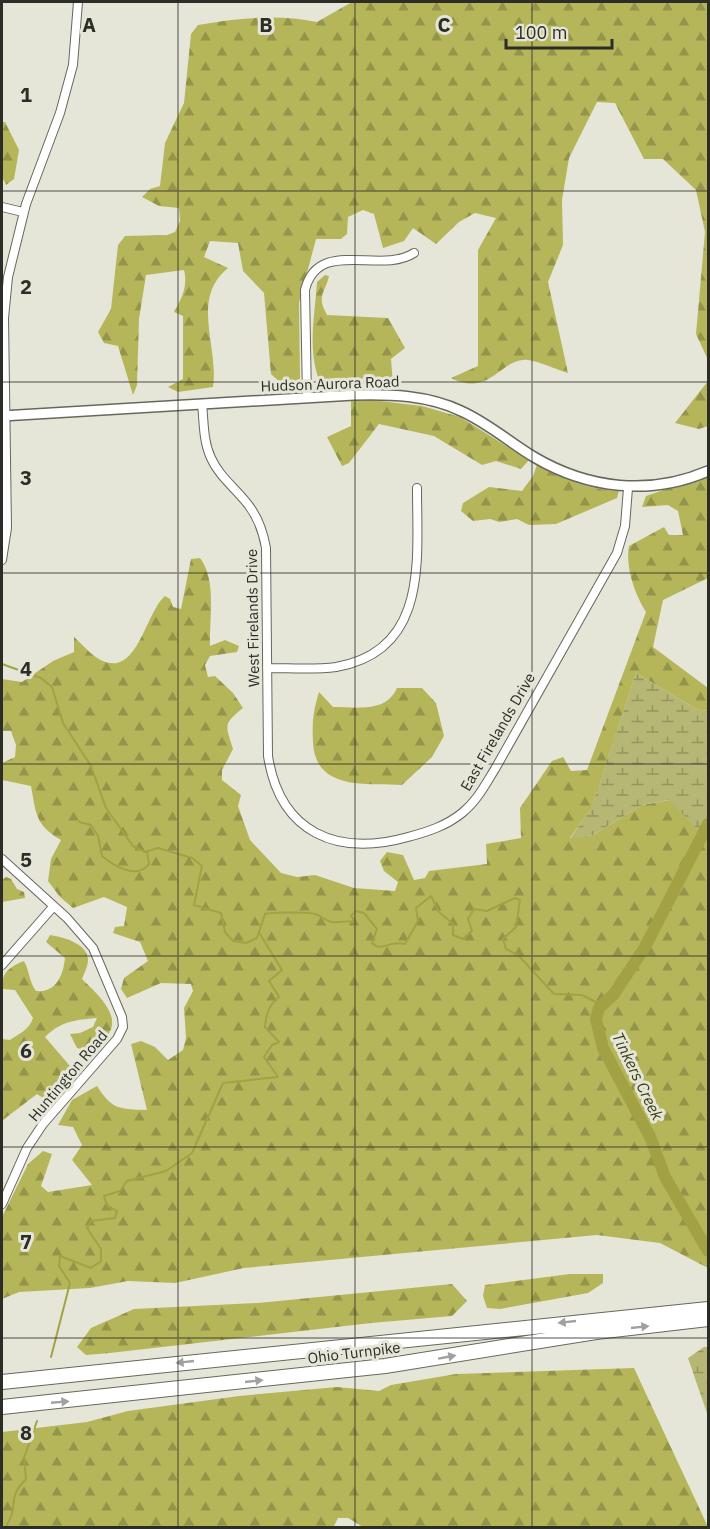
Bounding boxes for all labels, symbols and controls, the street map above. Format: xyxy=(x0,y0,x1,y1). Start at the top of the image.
text: A xyxy=(82,11,96,38)
text: B xyxy=(259,11,273,38)
text: C xyxy=(437,11,451,38)
scale bar xyxy=(506,12,612,50)
text: 100 m xyxy=(515,21,567,44)
text: 1 xyxy=(20,81,32,108)
text: 2 xyxy=(20,273,32,300)
street label: Hudson Aurora Road xyxy=(260,372,400,395)
text: 3 xyxy=(20,464,32,491)
street label: West Firelands Drive xyxy=(242,549,263,687)
text: 4 xyxy=(20,655,32,682)
street label: East Firelands Drive xyxy=(456,669,539,794)
text: 5 xyxy=(20,846,32,873)
street label: Huntington Road xyxy=(24,1026,111,1125)
water label: Tinkers Creek xyxy=(608,1029,668,1124)
text: 6 xyxy=(20,1037,32,1064)
text: 7 xyxy=(20,1228,32,1255)
one-way arrow xyxy=(557,1317,576,1327)
one-way arrow xyxy=(630,1322,649,1332)
street label: Ohio Turnpike xyxy=(306,1337,402,1368)
one-way arrow xyxy=(438,1353,457,1362)
one-way arrow xyxy=(175,1357,194,1367)
one-way arrow xyxy=(244,1376,263,1386)
one-way arrow xyxy=(50,1397,69,1407)
text: 8 xyxy=(20,1419,32,1446)

